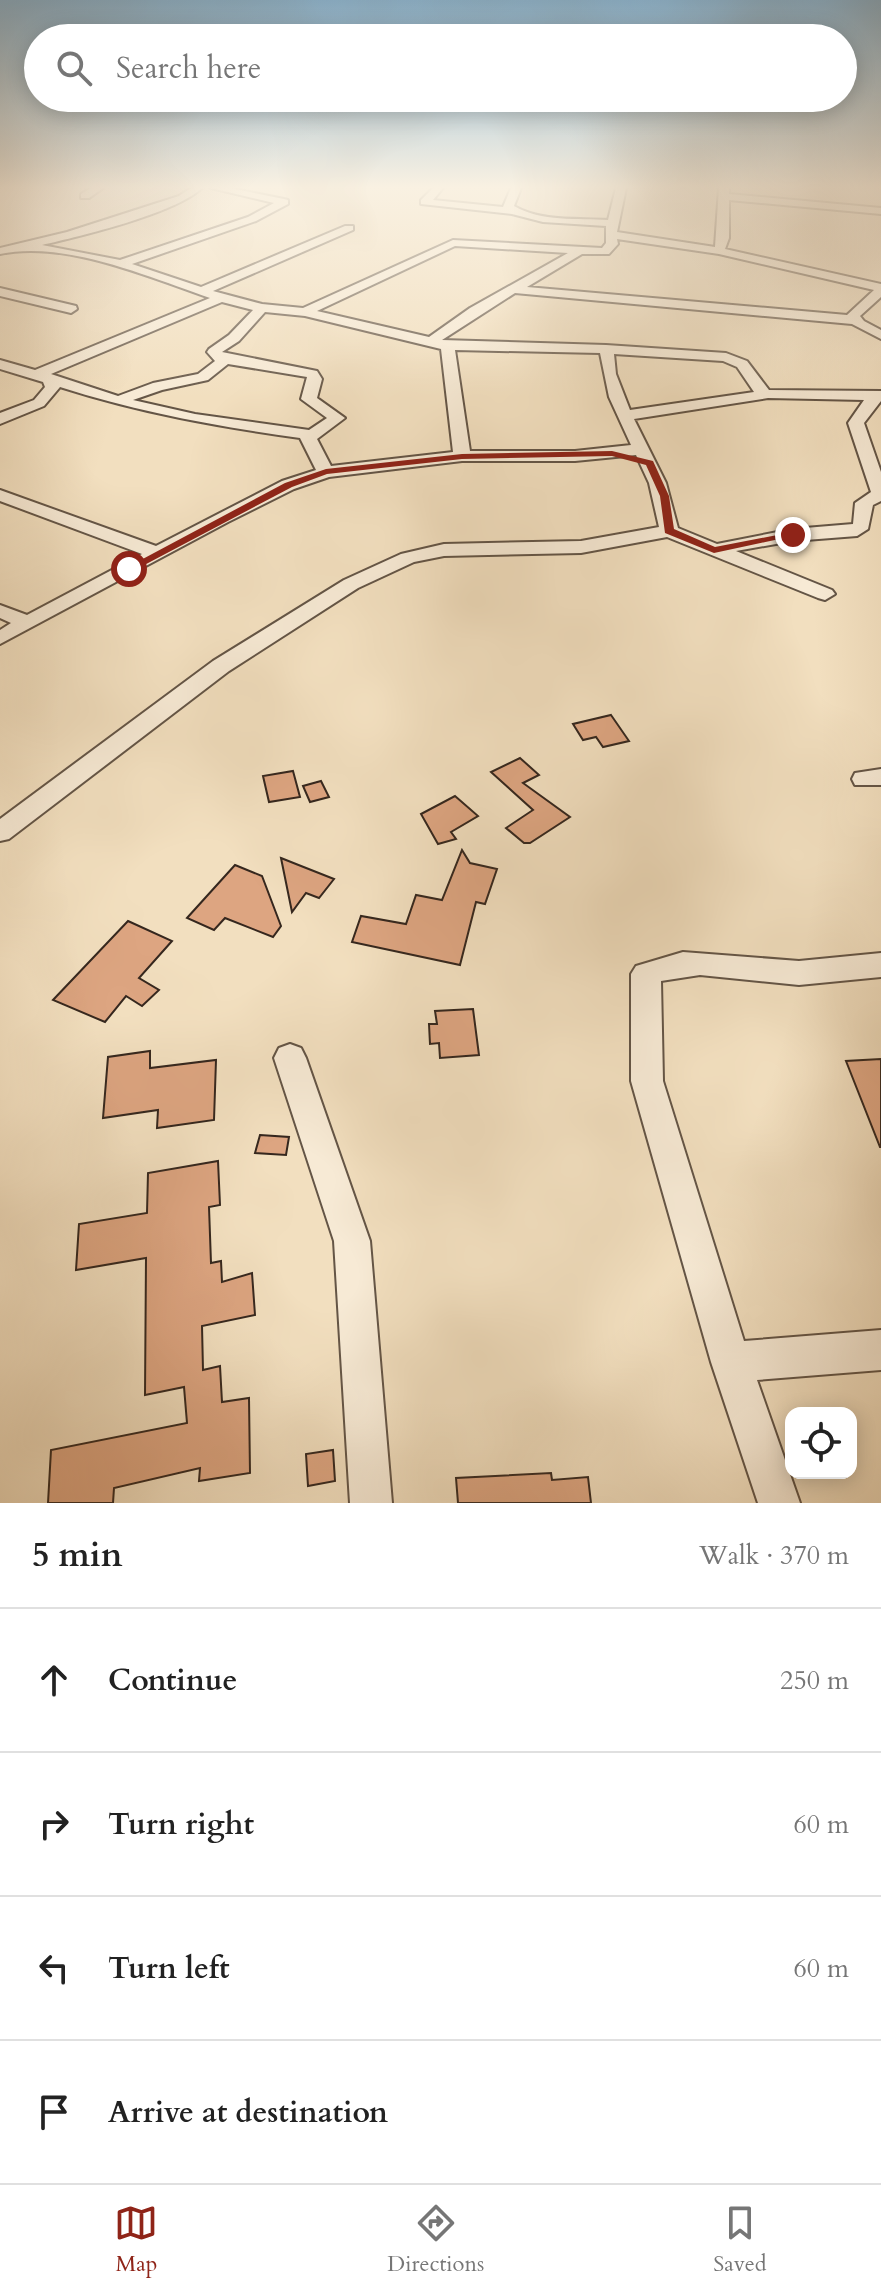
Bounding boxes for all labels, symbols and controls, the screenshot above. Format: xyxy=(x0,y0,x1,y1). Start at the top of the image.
search box xyxy=(24,24,857,112)
icon: search xyxy=(52,46,96,90)
text: Search here xyxy=(116,48,261,89)
route end xyxy=(775,517,811,553)
route start xyxy=(111,551,147,587)
map controls xyxy=(785,1407,857,1479)
button: locate xyxy=(785,1407,857,1479)
text: 5 min xyxy=(32,1532,123,1578)
text: Walk · 370 m xyxy=(699,1538,849,1573)
icon: ahead xyxy=(32,1658,76,1702)
text: Continue xyxy=(108,1660,237,1701)
text: 250 m xyxy=(780,1663,849,1698)
icon: right xyxy=(32,1802,76,1846)
text: Turn right xyxy=(108,1804,254,1845)
text: 60 m xyxy=(793,1807,849,1842)
icon: left xyxy=(32,1946,76,1990)
text: Turn left xyxy=(108,1948,230,1989)
text: 60 m xyxy=(793,1951,849,1986)
icon: arrive xyxy=(32,2090,76,2134)
text: Arrive at destination xyxy=(108,2092,388,2133)
tab: Map xyxy=(114,2201,158,2279)
tab: Directions xyxy=(387,2201,484,2279)
tab: Saved xyxy=(713,2201,767,2279)

